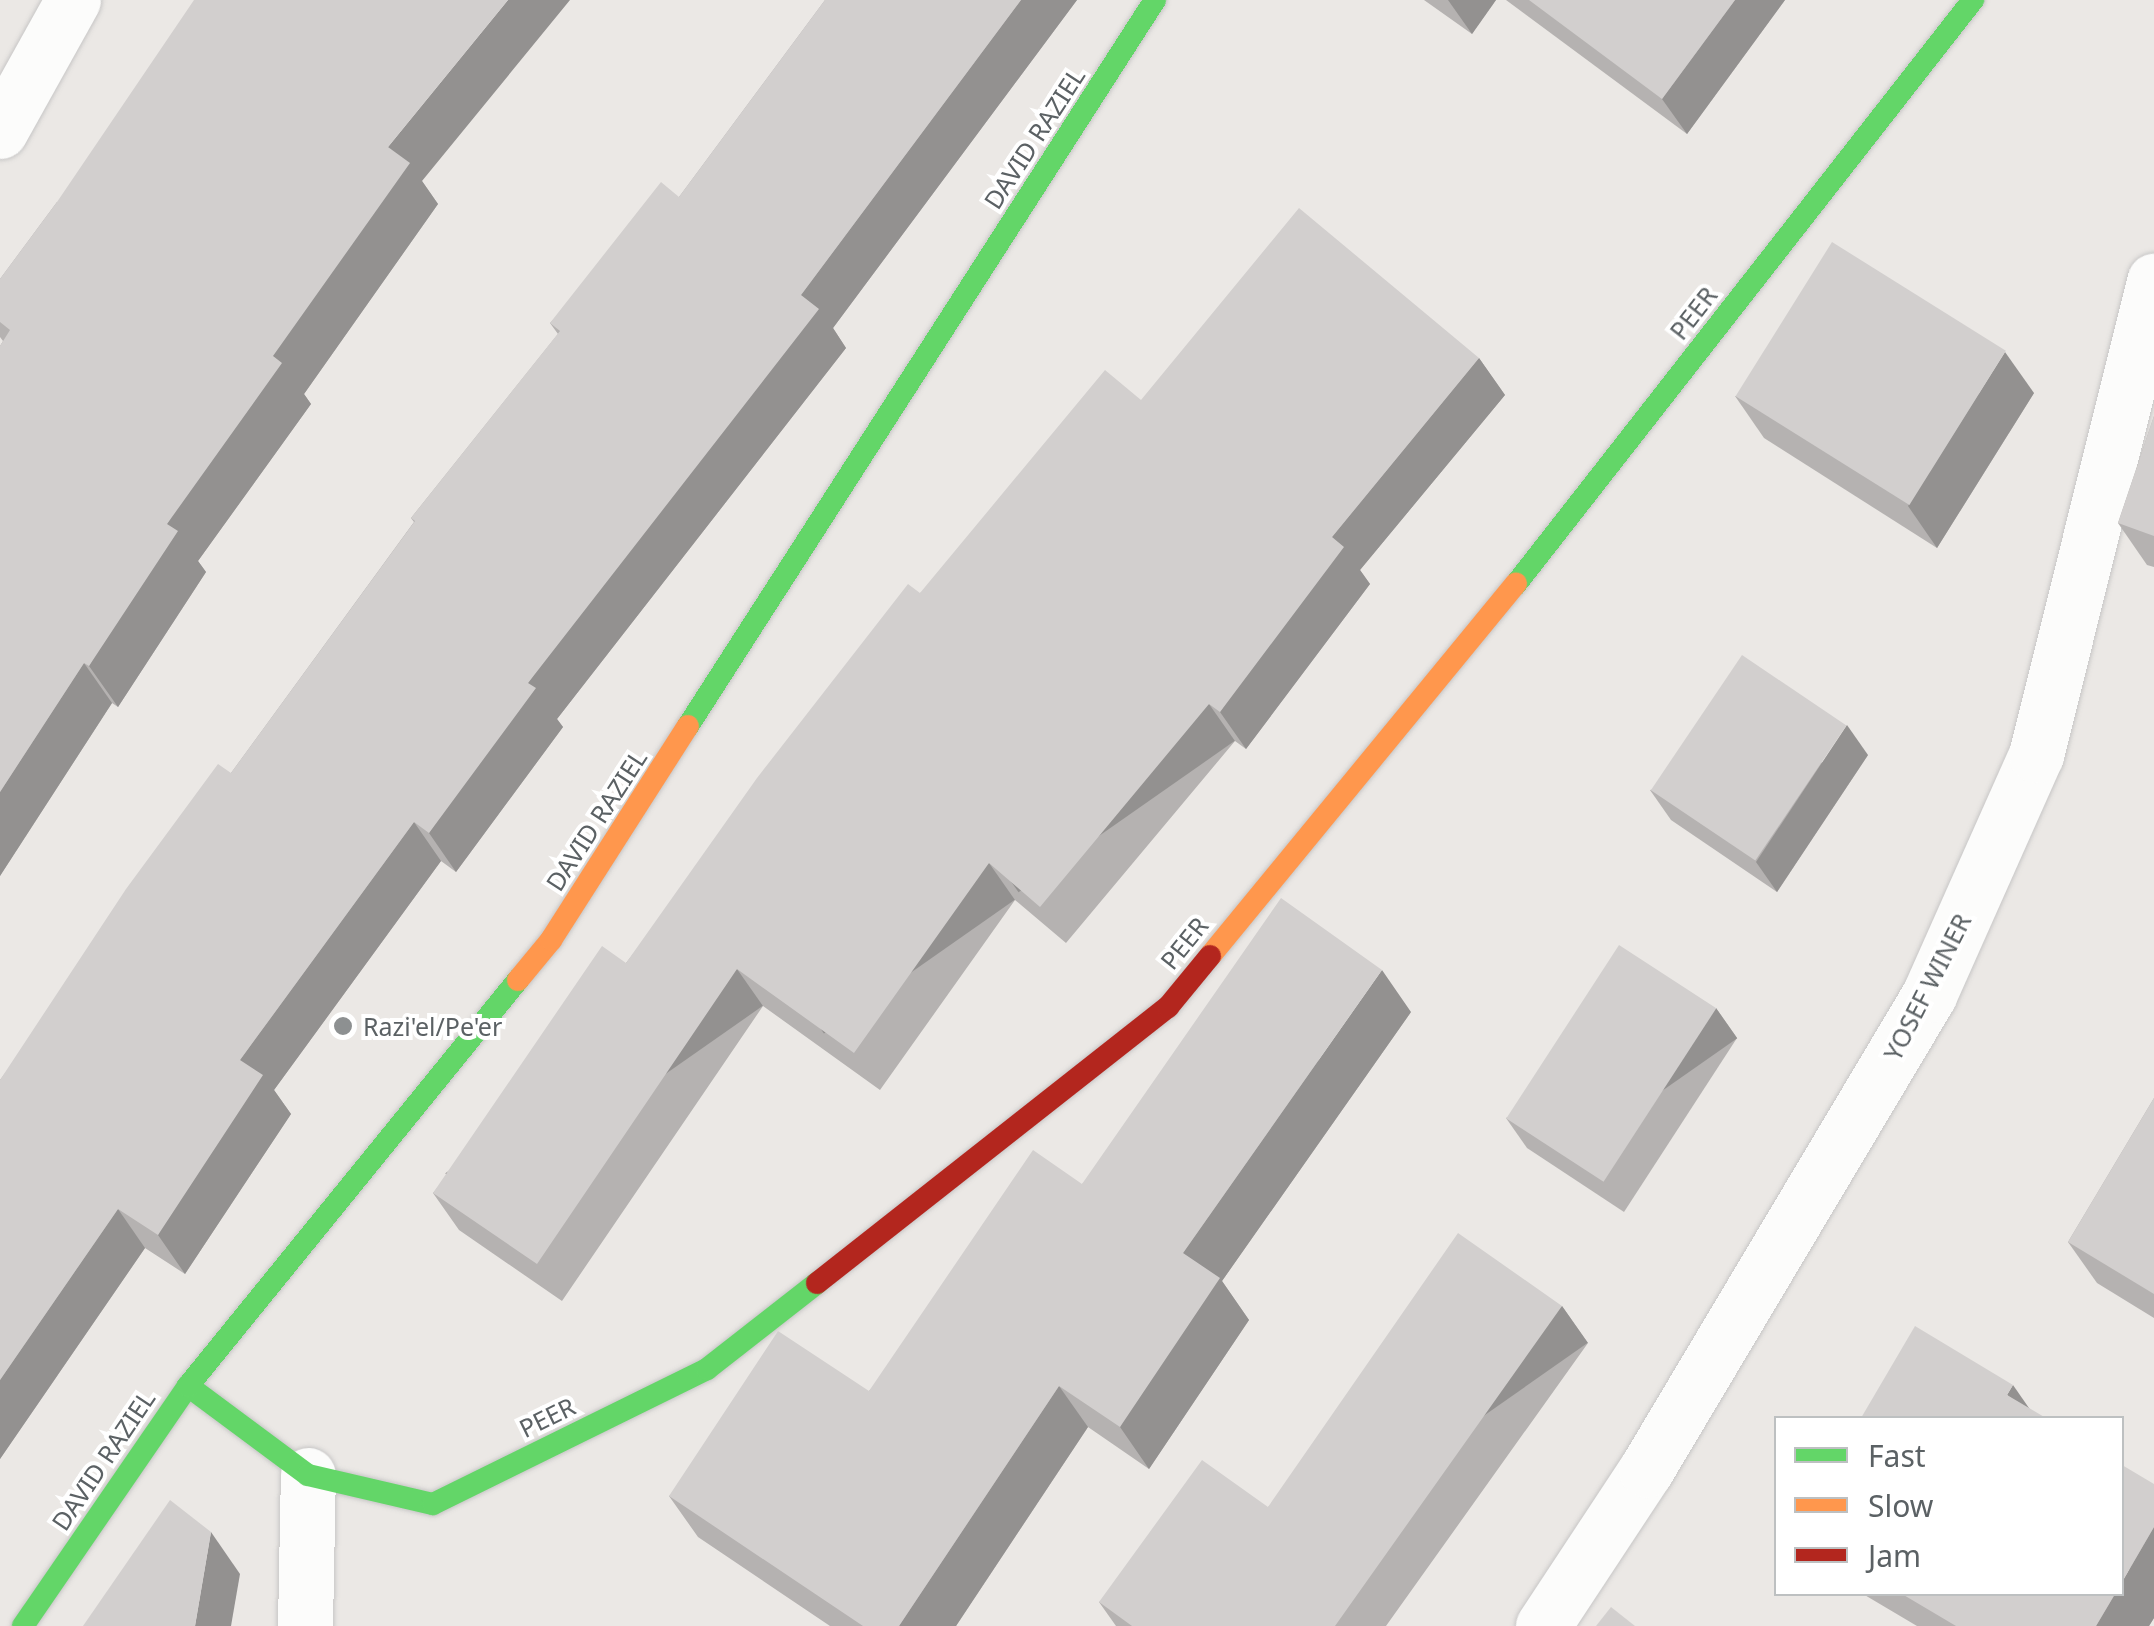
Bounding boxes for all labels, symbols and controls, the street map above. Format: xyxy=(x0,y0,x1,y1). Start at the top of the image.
street label: DAVID RAZIEL xyxy=(977,62,1091,214)
street label: PEER xyxy=(1663,281,1723,345)
street label: DAVID RAZIEL xyxy=(539,744,653,896)
street label: YOSEF WINER xyxy=(1877,909,1977,1065)
street label: PEER xyxy=(1154,911,1214,975)
place label: Razi'el/Pe'er xyxy=(363,1011,502,1041)
marker: Razi'el/Pe'er xyxy=(332,1015,354,1037)
street label: DAVID RAZIEL xyxy=(45,1384,161,1536)
street label: PEER xyxy=(514,1391,580,1443)
legend xyxy=(1774,1416,2124,1596)
text: Fast xyxy=(1868,1435,1926,1476)
text: Slow xyxy=(1868,1485,1933,1526)
text: Jam xyxy=(1868,1535,1921,1576)

